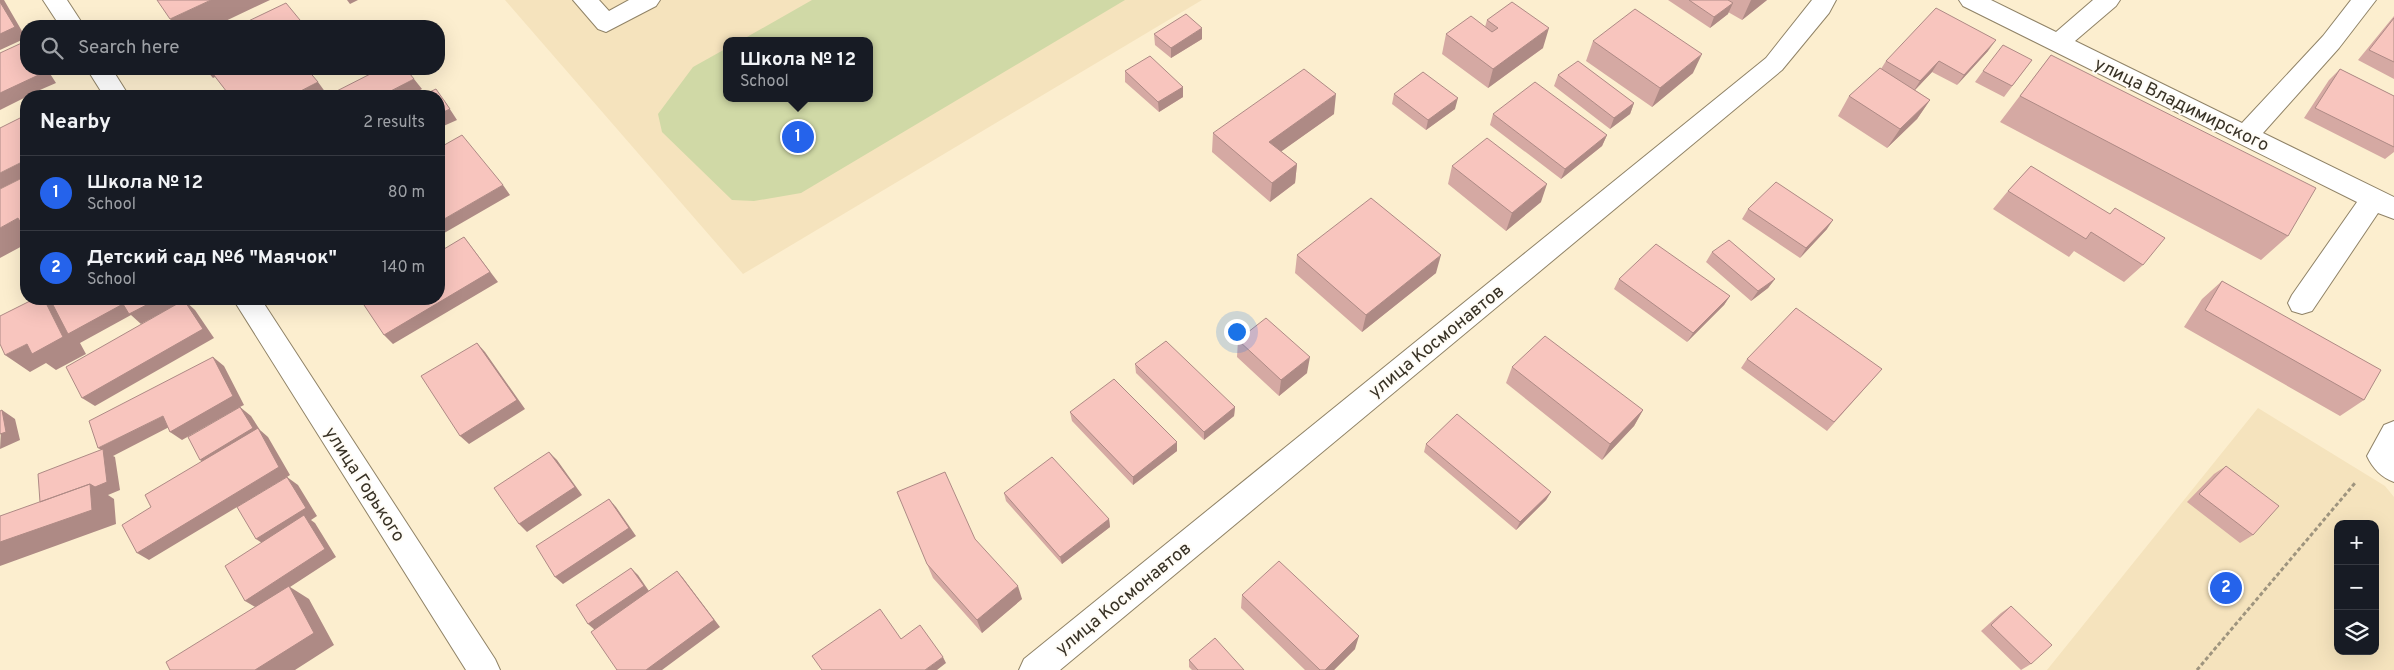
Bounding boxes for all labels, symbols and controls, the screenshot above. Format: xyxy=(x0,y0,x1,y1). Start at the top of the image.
search box xyxy=(20,20,445,75)
icon: search xyxy=(38,34,66,62)
text: Search here xyxy=(78,36,180,60)
popup xyxy=(723,37,873,102)
text: Школа № 12 xyxy=(740,48,856,72)
street label: улица Владимирского xyxy=(2090,53,2272,158)
text: School xyxy=(740,72,789,92)
text: Nearby xyxy=(40,109,111,136)
text: 2 results xyxy=(363,113,425,133)
pin: 1 xyxy=(782,118,814,156)
text: Школа № 12 xyxy=(87,171,203,195)
text: 1 xyxy=(53,183,59,203)
text: 80 m xyxy=(388,183,425,203)
text: School xyxy=(87,195,136,215)
text: Детский сад №6 "Маячок" xyxy=(87,246,337,270)
text: 2 xyxy=(51,258,61,278)
text: 140 m xyxy=(382,258,425,278)
text: School xyxy=(87,270,136,290)
street label: улица Космонавтов xyxy=(1364,280,1509,404)
your location xyxy=(1224,319,1250,345)
street label: улица Горького xyxy=(318,423,409,547)
map controls xyxy=(2334,520,2379,655)
button: + xyxy=(2334,520,2379,565)
street label: улица Космонавтов xyxy=(1051,537,1196,661)
button: − xyxy=(2334,565,2379,610)
pin: 2 xyxy=(2210,569,2242,607)
button: layers xyxy=(2334,610,2379,655)

